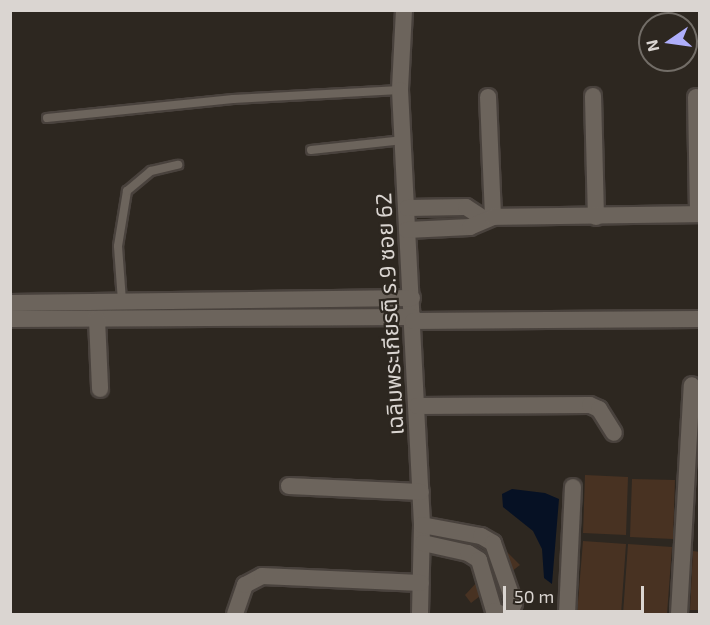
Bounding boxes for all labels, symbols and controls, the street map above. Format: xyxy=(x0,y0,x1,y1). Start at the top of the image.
north arrow xyxy=(638,12,698,72)
text: N xyxy=(641,38,662,53)
street label: เฉลิมพระเกียรติ ร.9 ซอย 62 xyxy=(369,192,409,436)
scale bar xyxy=(506,574,647,612)
text: 50 m xyxy=(514,585,554,607)

